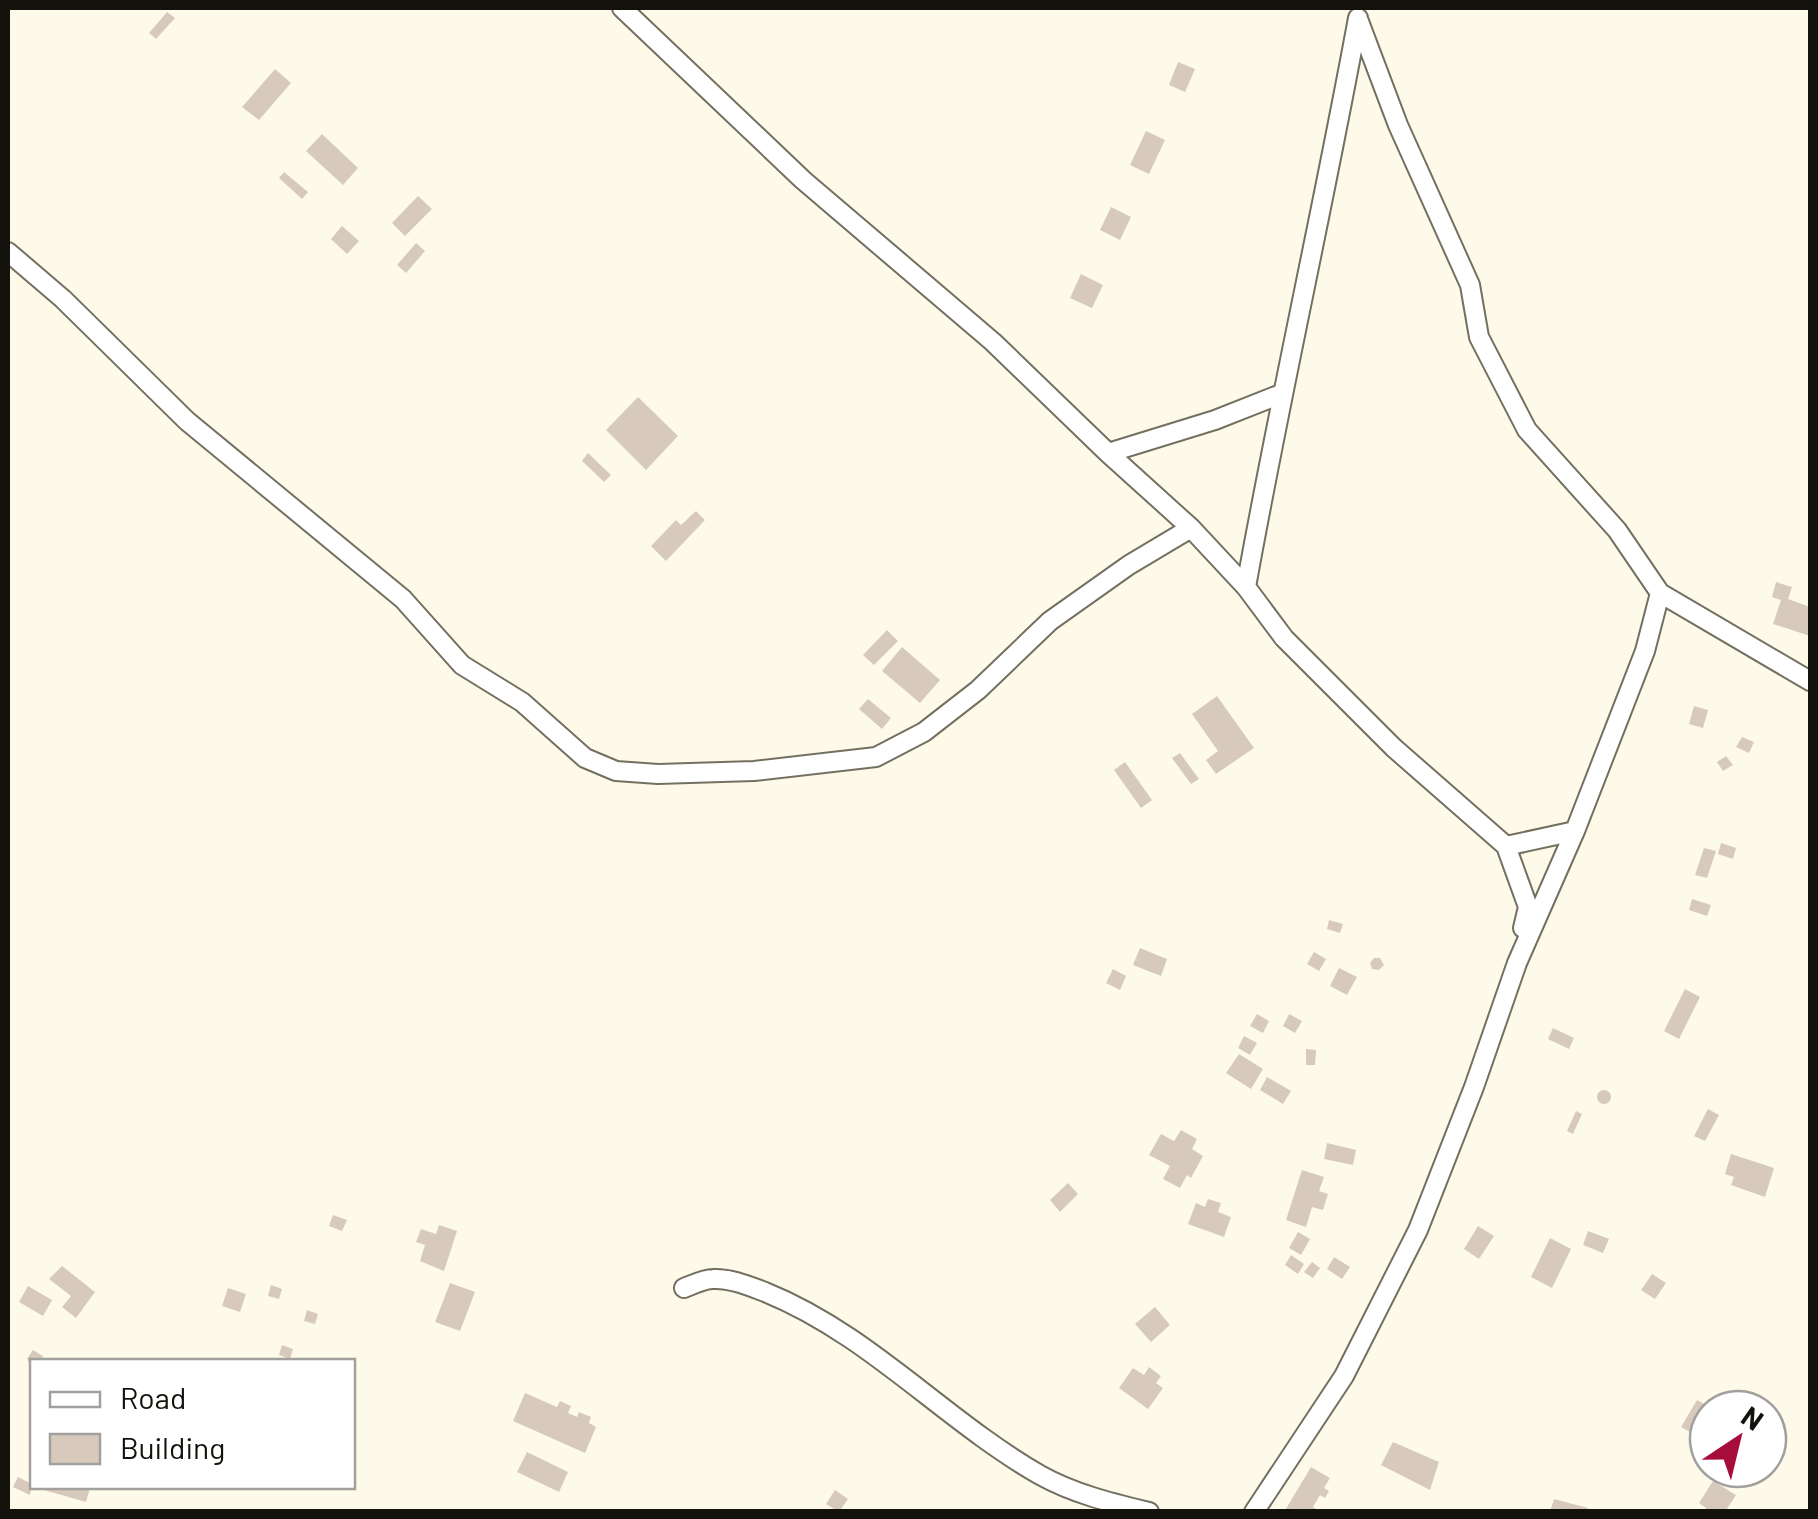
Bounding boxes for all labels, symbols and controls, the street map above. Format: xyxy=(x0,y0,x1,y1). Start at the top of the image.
legend xyxy=(30,1359,355,1489)
text: Road xyxy=(120,1379,186,1415)
north arrow xyxy=(1688,1389,1788,1489)
text: N xyxy=(1736,1398,1770,1437)
text: Building xyxy=(120,1429,225,1465)

